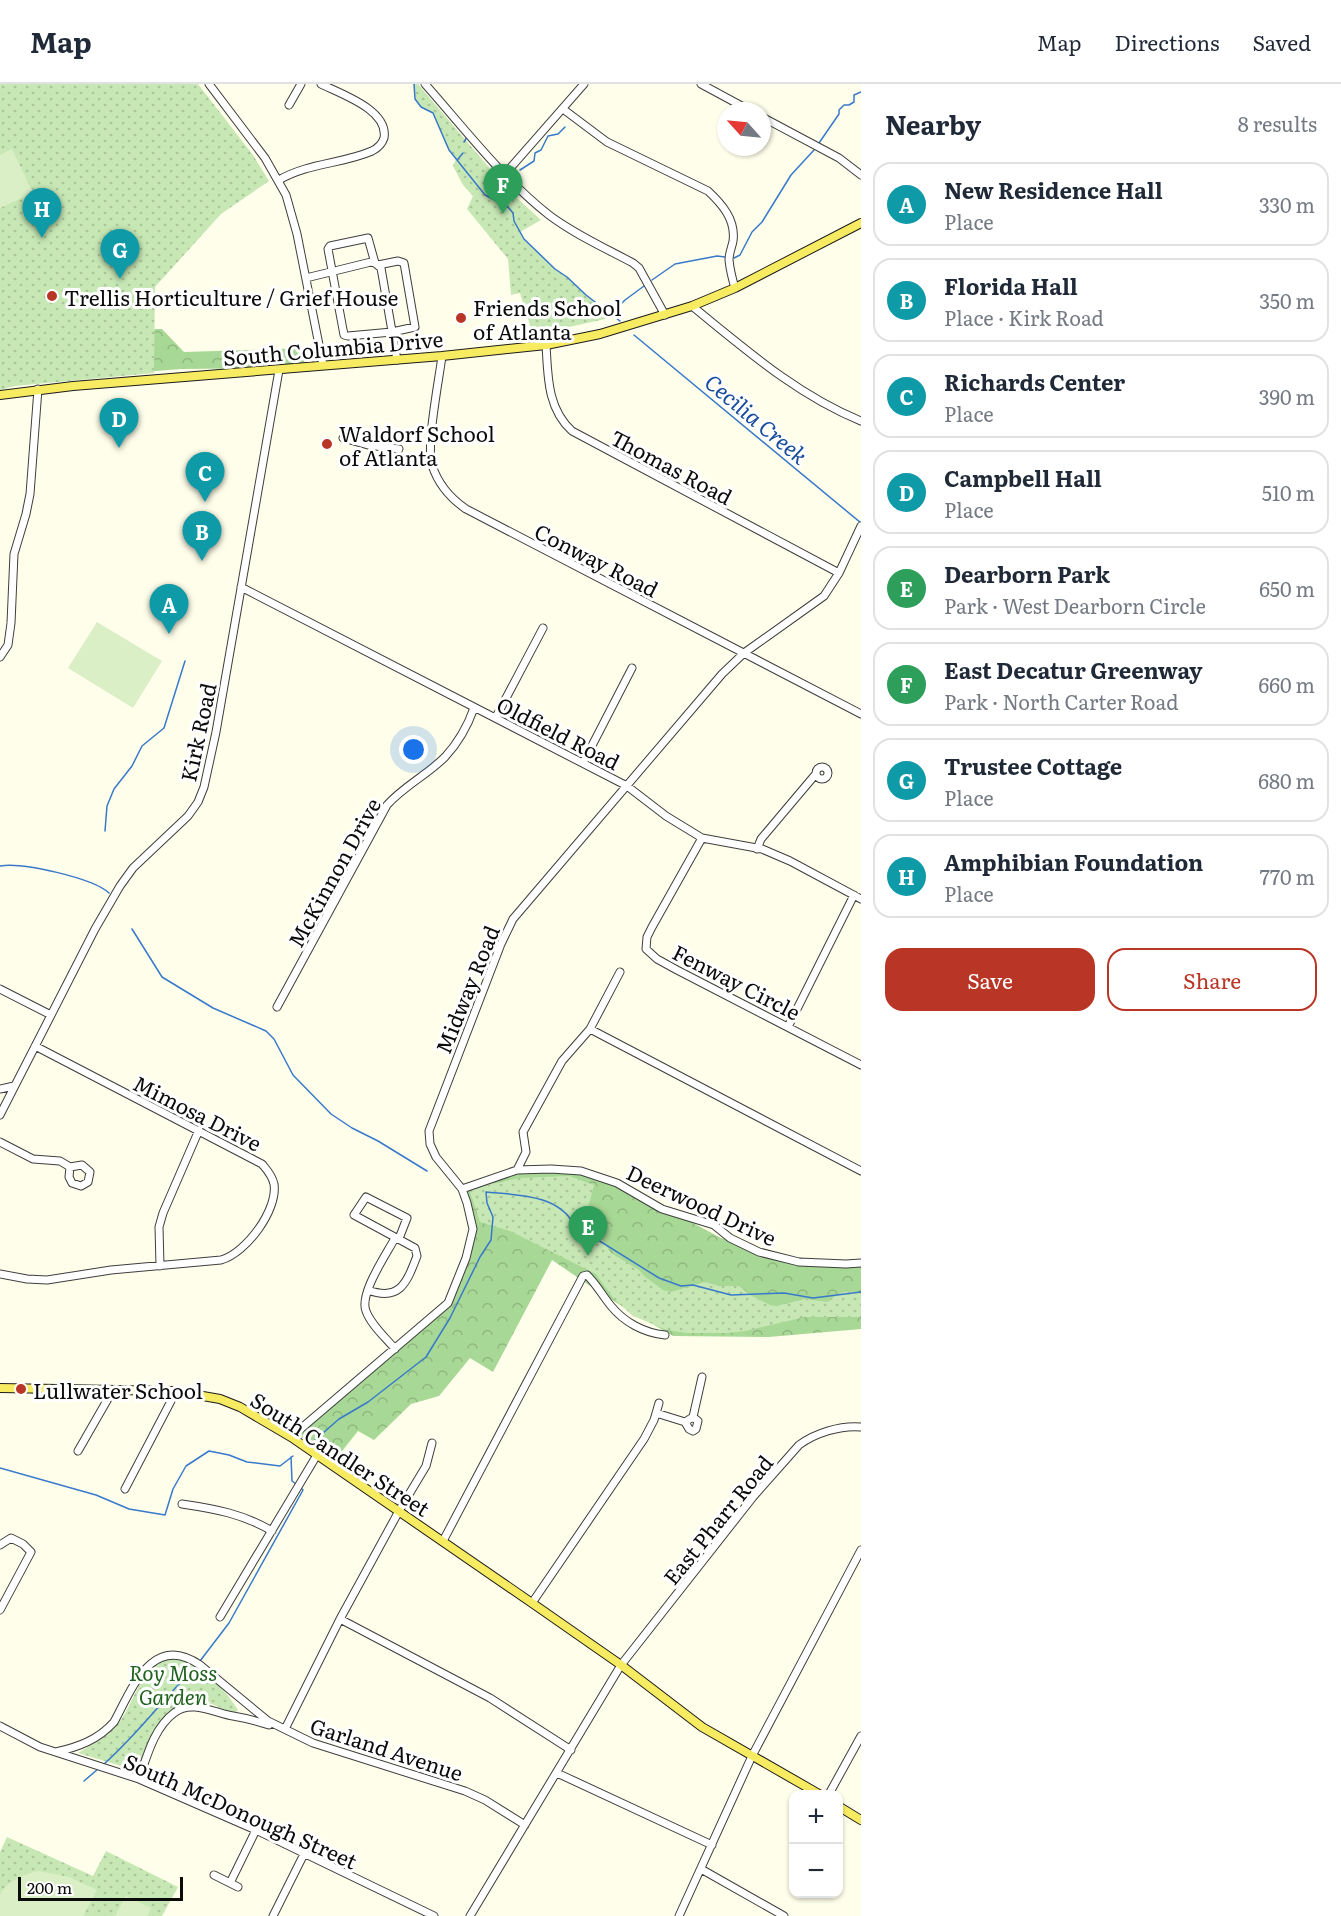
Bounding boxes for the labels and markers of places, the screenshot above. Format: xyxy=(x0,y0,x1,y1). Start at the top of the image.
pin: F xyxy=(484,164,522,214)
pin: H xyxy=(22,188,62,238)
pin: G xyxy=(100,230,140,279)
place label: Trellis Horticulture / Grief House xyxy=(64,281,399,312)
marker: Trellis Horticulture / Grief House xyxy=(45,289,59,303)
place label: Friends School of Atlanta xyxy=(473,291,621,346)
marker: Friends School of Atlanta xyxy=(454,311,468,325)
pin: D xyxy=(100,398,138,448)
place label: Waldorf School of Atlanta xyxy=(339,417,495,472)
marker: Waldorf School of Atlanta xyxy=(320,437,334,451)
pin: C xyxy=(186,452,224,502)
pin: B xyxy=(182,512,222,561)
pin: A xyxy=(150,584,188,634)
pin: E xyxy=(568,1206,608,1256)
place label: Lullwater School xyxy=(33,1374,203,1405)
marker: Lullwater School xyxy=(14,1382,28,1396)

